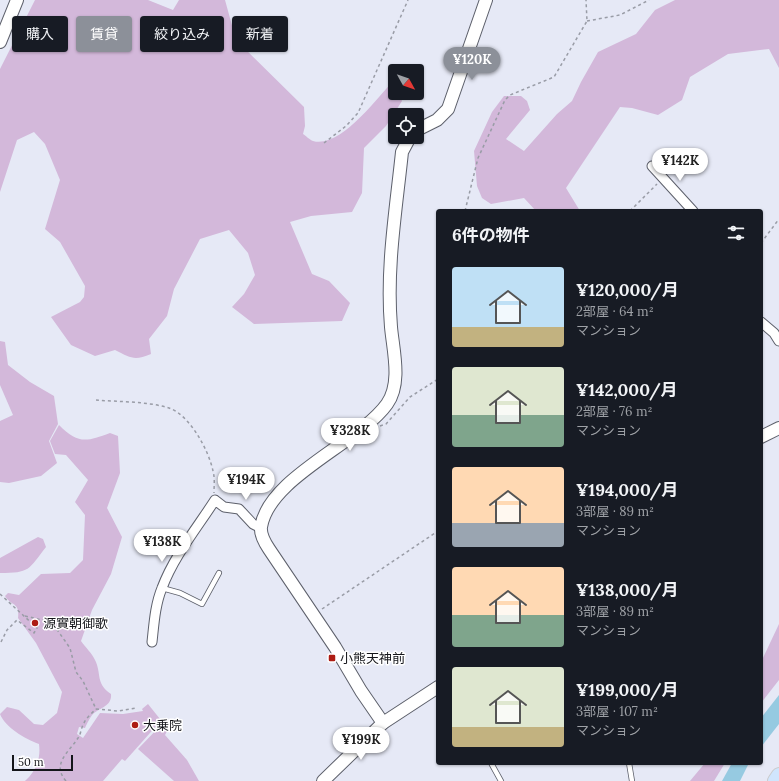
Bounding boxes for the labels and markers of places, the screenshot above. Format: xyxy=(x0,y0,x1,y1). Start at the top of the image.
pin: ¥120K xyxy=(444,47,500,81)
pin: ¥142K xyxy=(652,148,708,182)
pin: ¥328K xyxy=(322,418,378,452)
pin: ¥194K xyxy=(218,467,274,501)
pin: ¥138K xyxy=(134,529,190,563)
place label: 源實朝御歌 xyxy=(43,615,108,632)
marker: 源實朝御歌 xyxy=(30,618,40,628)
place label: 小熊天神前 xyxy=(340,650,405,667)
marker: 小熊天神前 xyxy=(327,653,337,663)
place label: 大乗院 xyxy=(143,717,182,734)
marker: 大乗院 xyxy=(130,720,140,730)
pin: ¥199K xyxy=(333,727,389,761)

